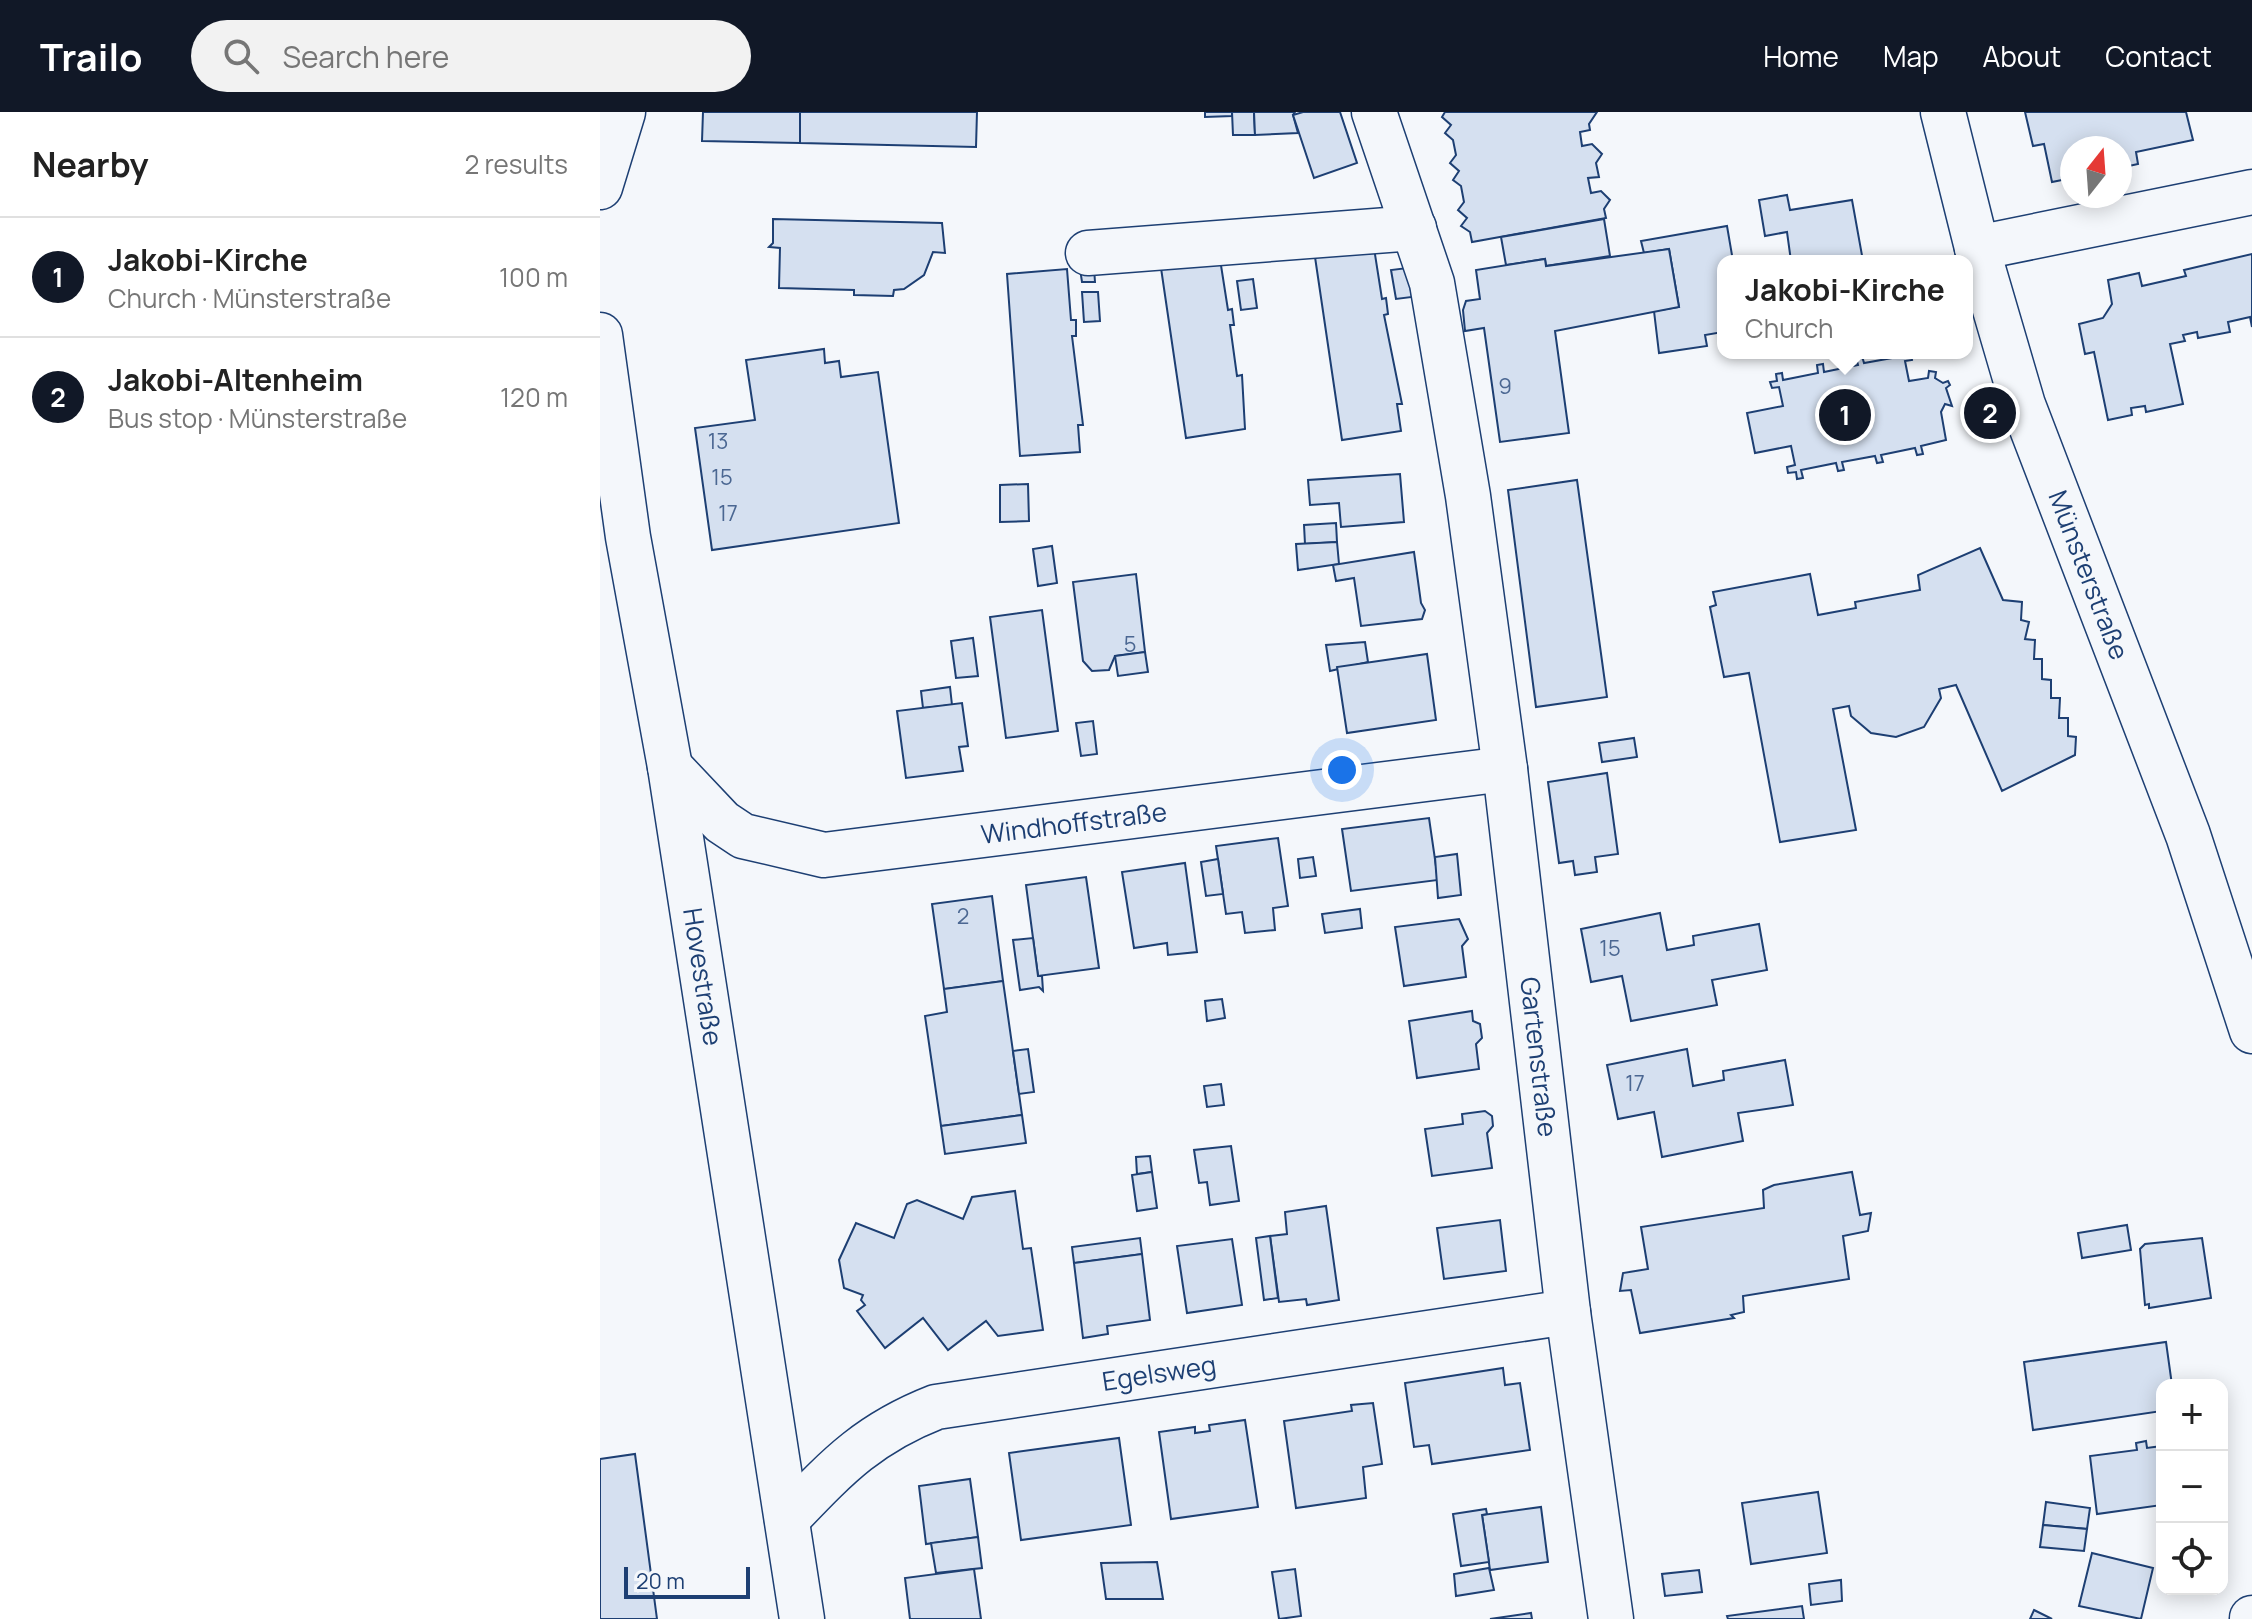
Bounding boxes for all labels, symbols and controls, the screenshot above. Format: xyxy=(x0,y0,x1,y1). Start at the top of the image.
search box xyxy=(191,20,751,92)
text: Trailo xyxy=(40,30,143,82)
icon: search xyxy=(219,34,263,78)
text: Search here xyxy=(283,36,449,77)
text: Home xyxy=(1763,37,1839,75)
text: Map xyxy=(1883,37,1939,75)
text: About xyxy=(1983,37,2061,75)
text: Contact xyxy=(2105,37,2212,75)
north arrow xyxy=(2060,136,2132,208)
text: Nearby xyxy=(32,141,148,187)
text: 2 results xyxy=(464,146,568,182)
text: Jakobi-Kirche xyxy=(108,239,308,280)
popup xyxy=(1717,255,1973,359)
text: 1 xyxy=(52,259,64,295)
text: 100 m xyxy=(499,259,568,295)
text: Jakobi-Kirche xyxy=(1745,269,1945,310)
text: Church · Münsterstraße xyxy=(108,280,391,316)
text: Church xyxy=(1745,310,1834,346)
text: Jakobi-Altenheim xyxy=(108,359,363,400)
house number: 9 xyxy=(1498,371,1512,401)
text: 2 xyxy=(50,379,66,415)
text: 120 m xyxy=(500,379,568,415)
pin: 2 xyxy=(1964,383,2016,443)
pin: 1 xyxy=(1819,385,1871,445)
text: Bus stop · Münsterstraße xyxy=(108,400,407,436)
house number: 13 xyxy=(708,426,728,456)
house number: 15 xyxy=(711,462,733,492)
street label: Münsterstraße xyxy=(2040,485,2138,665)
house number: 17 xyxy=(718,498,738,528)
house number: 5 xyxy=(1124,629,1136,659)
your location xyxy=(1322,750,1362,790)
street label: Windhoffstraße xyxy=(979,793,1169,852)
house number: 2 xyxy=(957,901,969,931)
street label: Hovestraße xyxy=(675,905,732,1048)
house number: 15 xyxy=(1599,933,1621,963)
street label: Gartenstraße xyxy=(1512,975,1567,1139)
house number: 17 xyxy=(1625,1068,1645,1098)
street label: Egelsweg xyxy=(1100,1346,1218,1399)
map controls xyxy=(2156,1379,2228,1595)
button: + xyxy=(2156,1379,2228,1451)
button: − xyxy=(2156,1451,2228,1523)
button: locate xyxy=(2156,1523,2228,1595)
scale bar xyxy=(624,1563,750,1599)
text: 20 m xyxy=(636,1566,685,1596)

